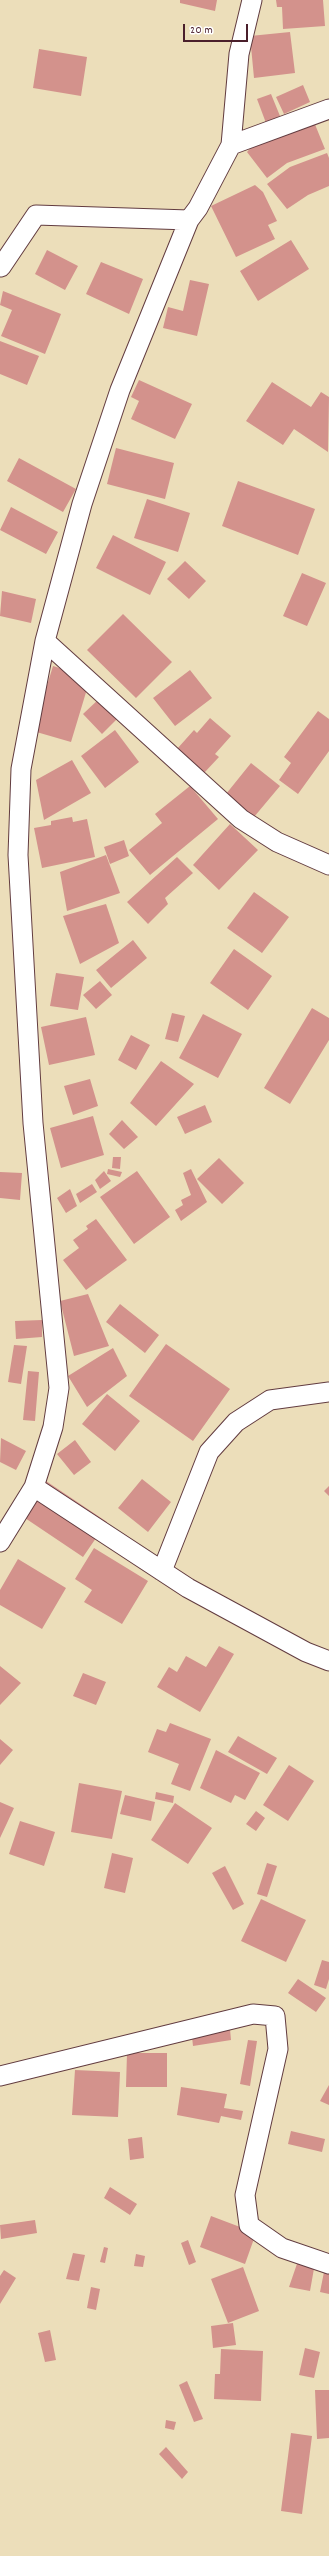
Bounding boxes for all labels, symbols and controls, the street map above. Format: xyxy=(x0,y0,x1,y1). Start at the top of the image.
scale bar xyxy=(185,16,250,42)
text: 20 m xyxy=(190,22,213,39)

